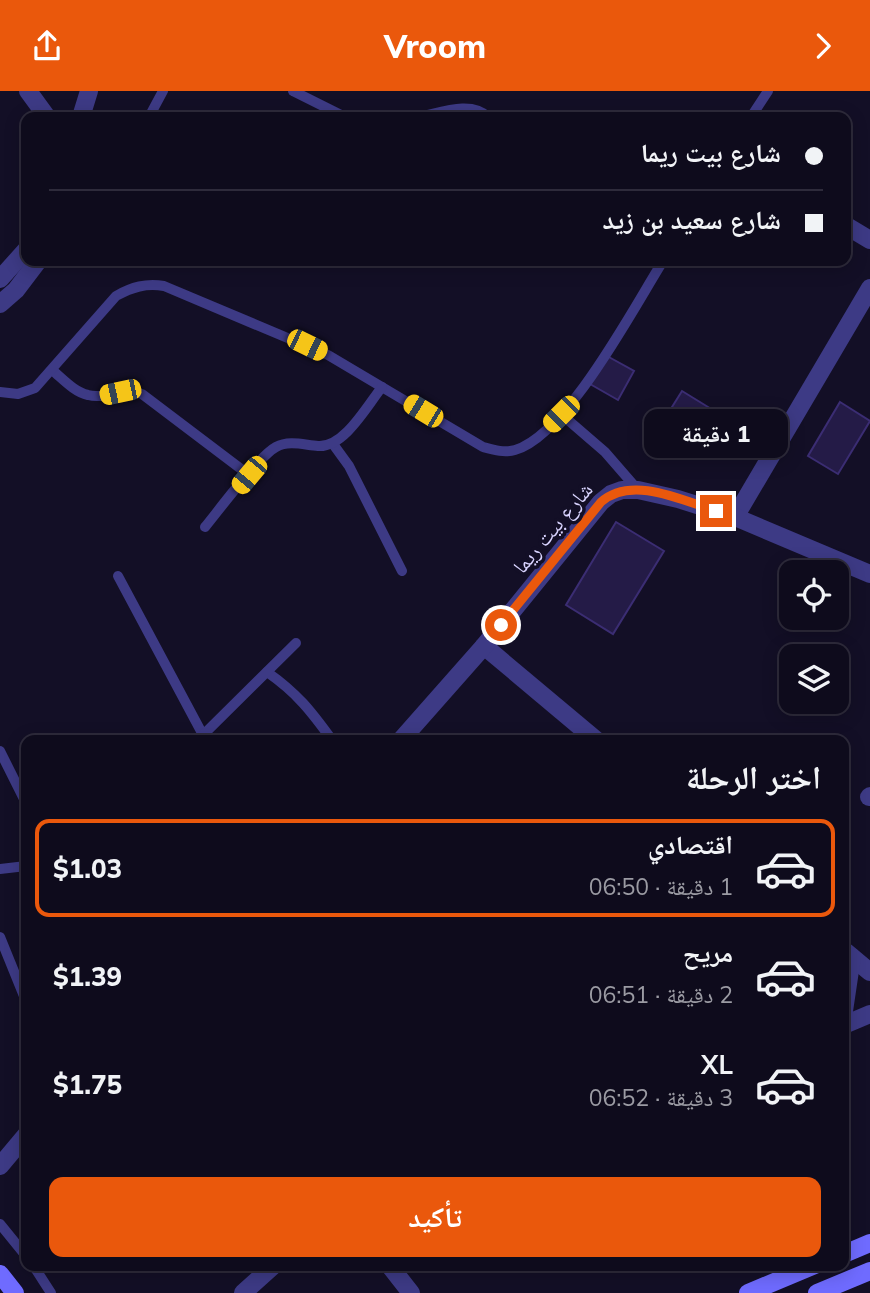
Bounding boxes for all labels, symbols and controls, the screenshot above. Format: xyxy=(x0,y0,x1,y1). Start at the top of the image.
text: Vroom xyxy=(384,26,486,66)
icon: share xyxy=(28,27,66,65)
icon: forward xyxy=(804,27,842,65)
text: شارع بيت ريما xyxy=(641,136,781,169)
text: شارع سعيد بن زيد xyxy=(603,203,781,236)
car xyxy=(284,326,331,364)
car xyxy=(98,377,143,407)
car xyxy=(400,391,447,431)
car xyxy=(539,392,584,436)
callout: 1 دقيقة xyxy=(644,409,788,459)
text: 1 دقيقة xyxy=(682,419,750,448)
car xyxy=(228,452,271,498)
street label: شارع بيت ريما xyxy=(507,477,599,579)
route end xyxy=(700,495,732,527)
map controls xyxy=(779,560,849,714)
button: locate xyxy=(779,560,849,630)
route start xyxy=(485,609,517,641)
button: layers xyxy=(779,644,849,714)
text: اختر الرحلة xyxy=(686,757,821,797)
text: اقتصادي xyxy=(648,828,733,861)
icon: car xyxy=(754,837,817,900)
text: $1.03 xyxy=(53,852,122,885)
text: 1 دقيقة · 06:50 xyxy=(589,872,733,901)
text: مريح xyxy=(683,936,733,969)
icon: car xyxy=(754,945,817,1008)
text: $1.39 xyxy=(53,960,122,993)
text: 2 دقيقة · 06:51 xyxy=(589,980,733,1009)
text: XL xyxy=(701,1048,733,1081)
icon: car xyxy=(754,1053,817,1116)
text: $1.75 xyxy=(53,1068,122,1101)
text: 3 دقيقة · 06:52 xyxy=(589,1083,733,1112)
button: تأكيد xyxy=(49,1177,821,1257)

